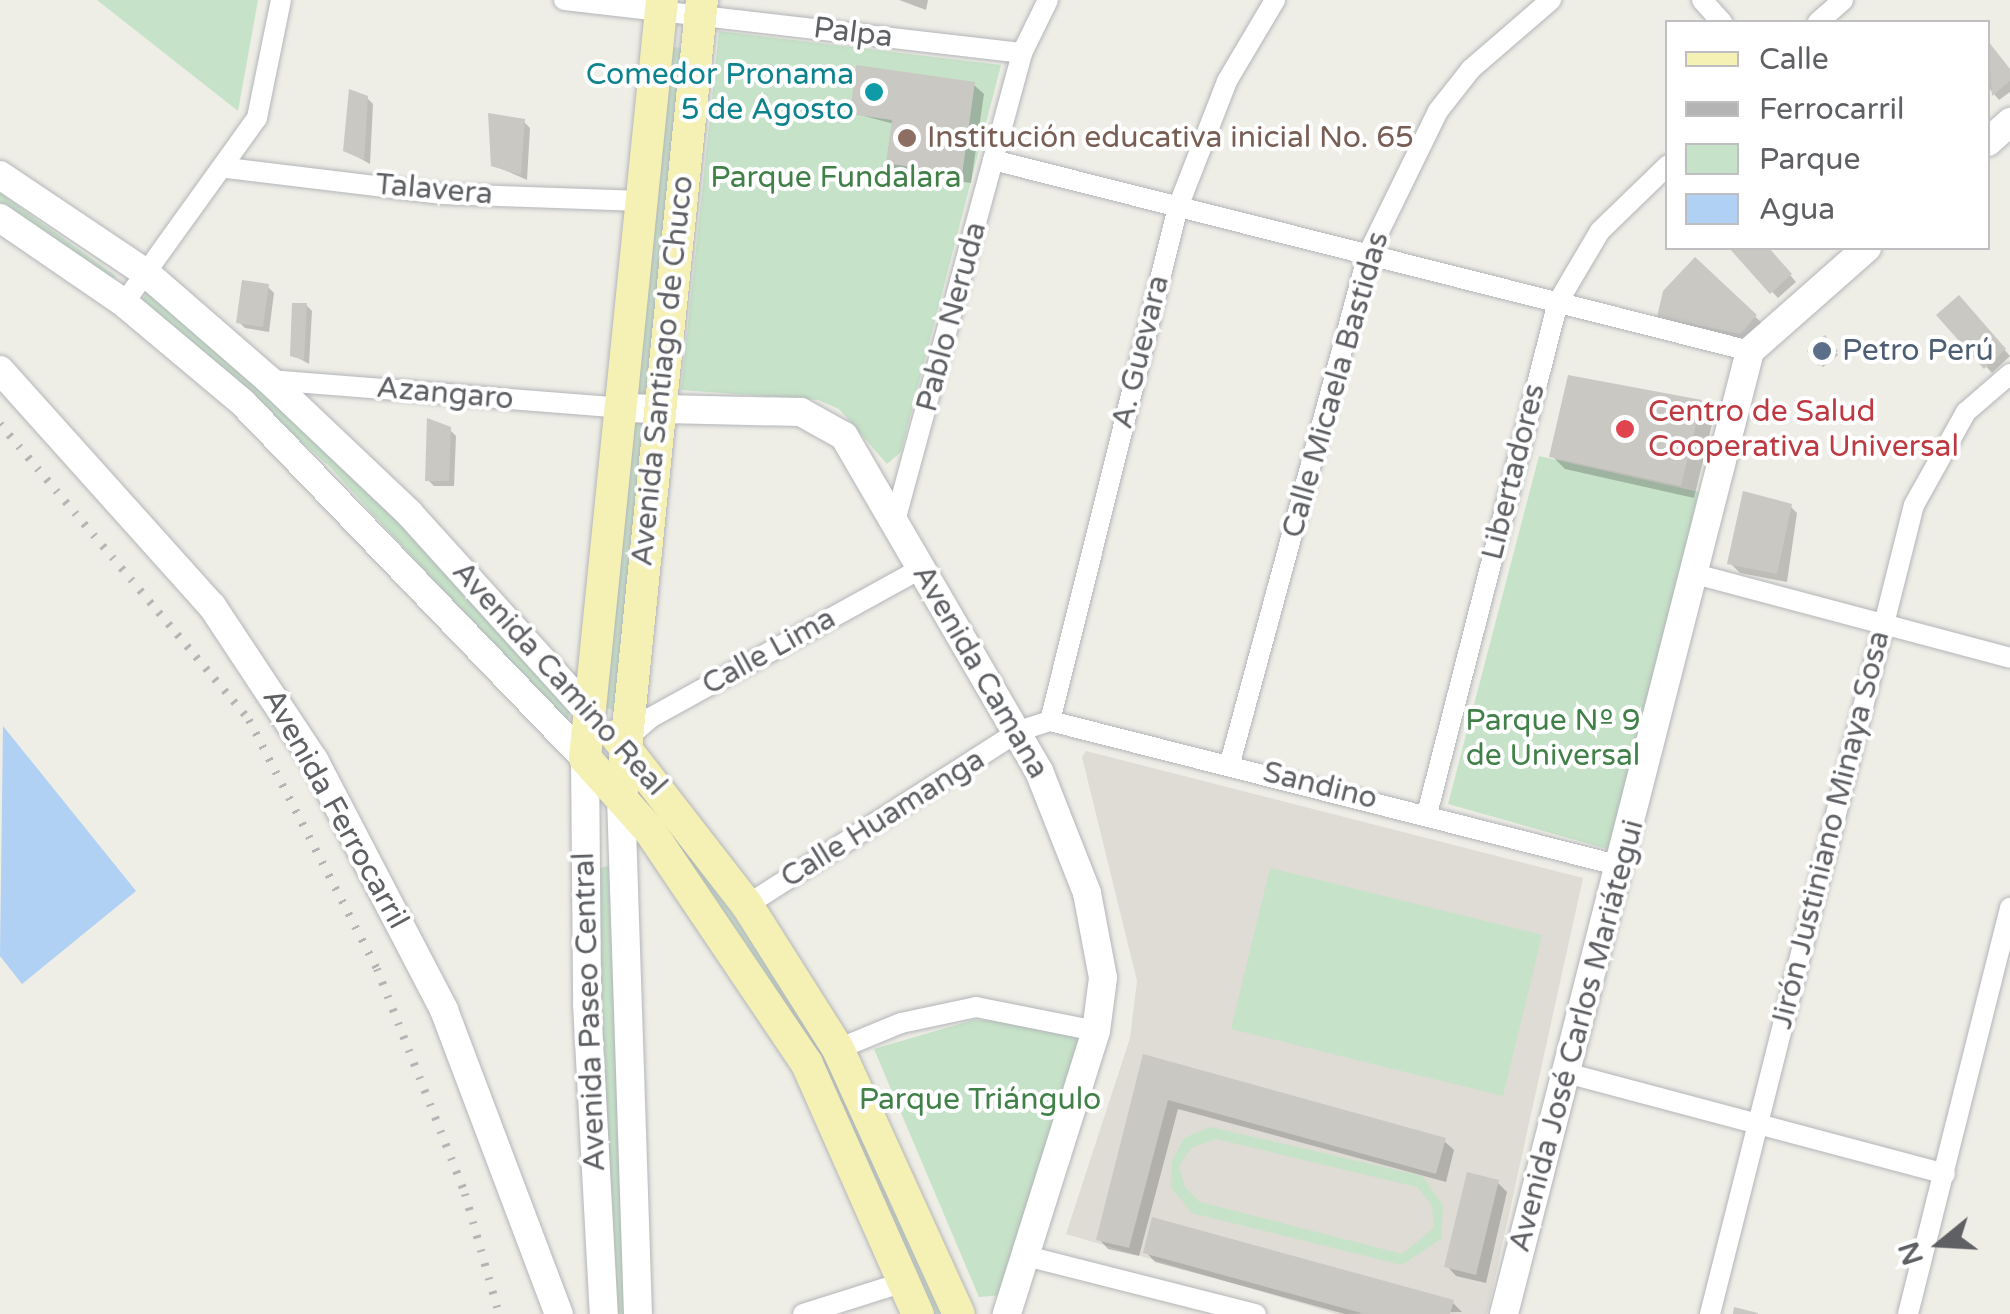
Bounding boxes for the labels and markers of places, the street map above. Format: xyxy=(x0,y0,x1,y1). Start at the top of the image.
place label: Comedor Pronama 5 de Agosto xyxy=(586,57,854,128)
marker: Comedor Pronama 5 de Agosto xyxy=(863,81,885,103)
place label: Institución educativa inicial No. 65 xyxy=(927,120,1414,156)
marker: Institución educativa inicial No. 65 xyxy=(896,127,918,149)
place label: Petro Perú xyxy=(1842,333,1994,369)
marker: Petro Perú xyxy=(1811,340,1833,362)
place label: Centro de Salud Cooperativa Universal xyxy=(1648,394,1959,464)
marker: Centro de Salud Cooperativa Universal xyxy=(1612,416,1638,442)

